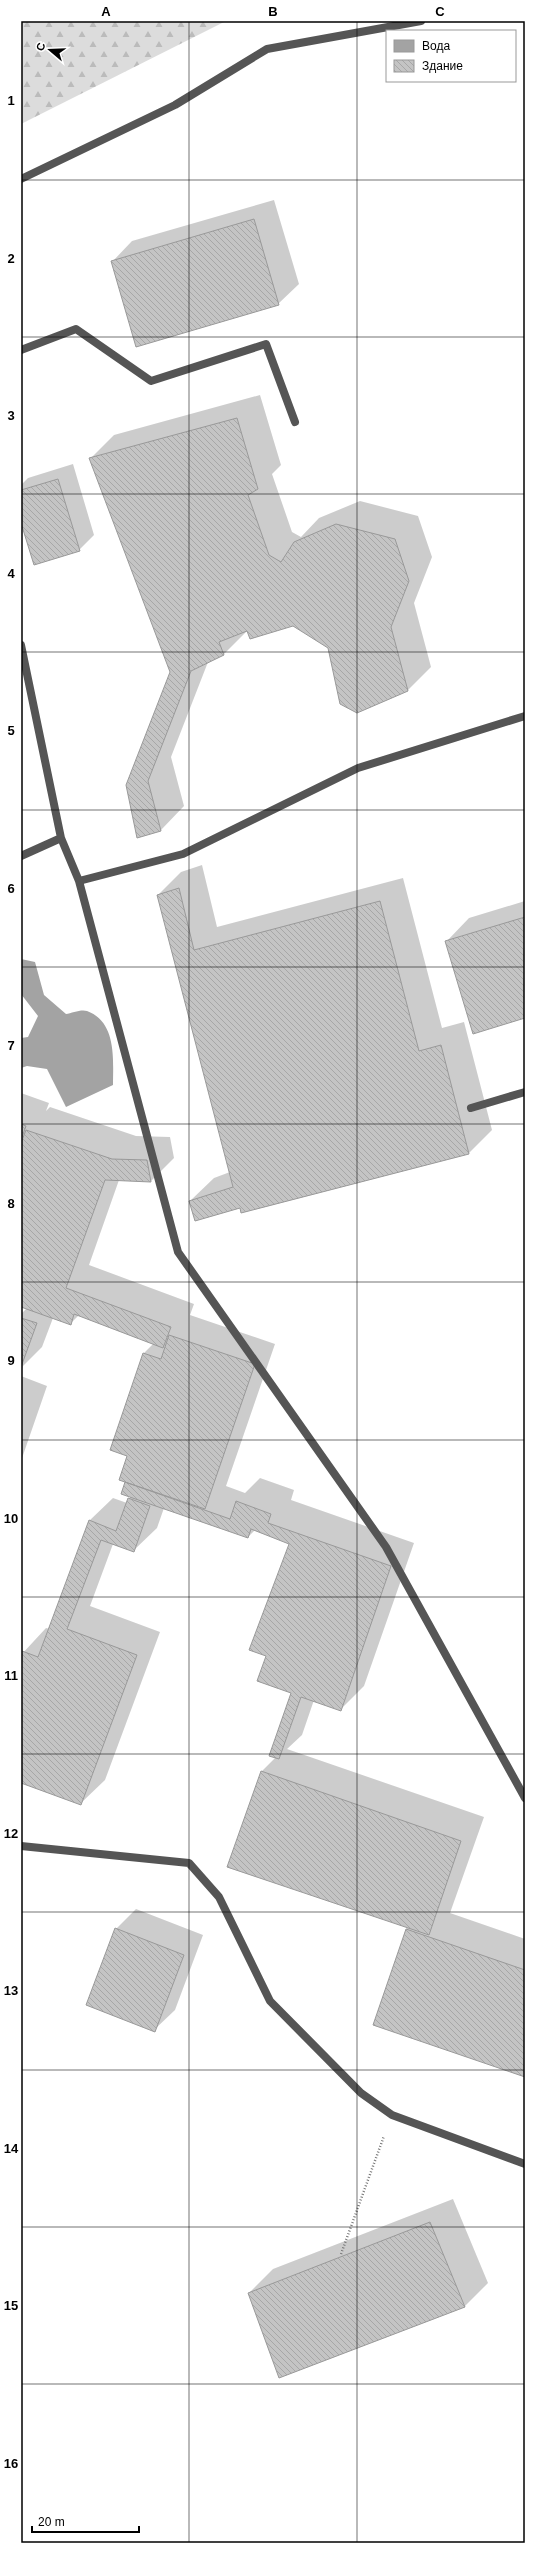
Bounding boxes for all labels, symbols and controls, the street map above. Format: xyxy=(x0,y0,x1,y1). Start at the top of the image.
text: A xyxy=(101,4,111,19)
text: B xyxy=(268,4,278,19)
text: C xyxy=(435,4,445,19)
north arrow xyxy=(30,30,70,70)
legend xyxy=(386,30,516,82)
text: Вода xyxy=(422,39,450,53)
text: С xyxy=(34,41,48,52)
text: Здание xyxy=(422,59,463,73)
text: 1 xyxy=(7,93,15,108)
text: 2 xyxy=(7,251,15,266)
text: 3 xyxy=(7,408,15,423)
text: 4 xyxy=(7,566,15,581)
text: 5 xyxy=(7,723,15,738)
text: 6 xyxy=(7,881,15,896)
text: 7 xyxy=(7,1038,15,1053)
text: 8 xyxy=(7,1196,15,1211)
text: 9 xyxy=(7,1353,15,1368)
text: 10 xyxy=(4,1511,18,1526)
text: 11 xyxy=(4,1668,18,1683)
text: 12 xyxy=(4,1826,18,1841)
text: 13 xyxy=(4,1983,18,1998)
text: 14 xyxy=(4,2141,19,2156)
text: 15 xyxy=(4,2298,18,2313)
text: 16 xyxy=(4,2456,18,2471)
scale bar xyxy=(32,2508,139,2534)
text: 20 m xyxy=(38,2515,65,2529)

